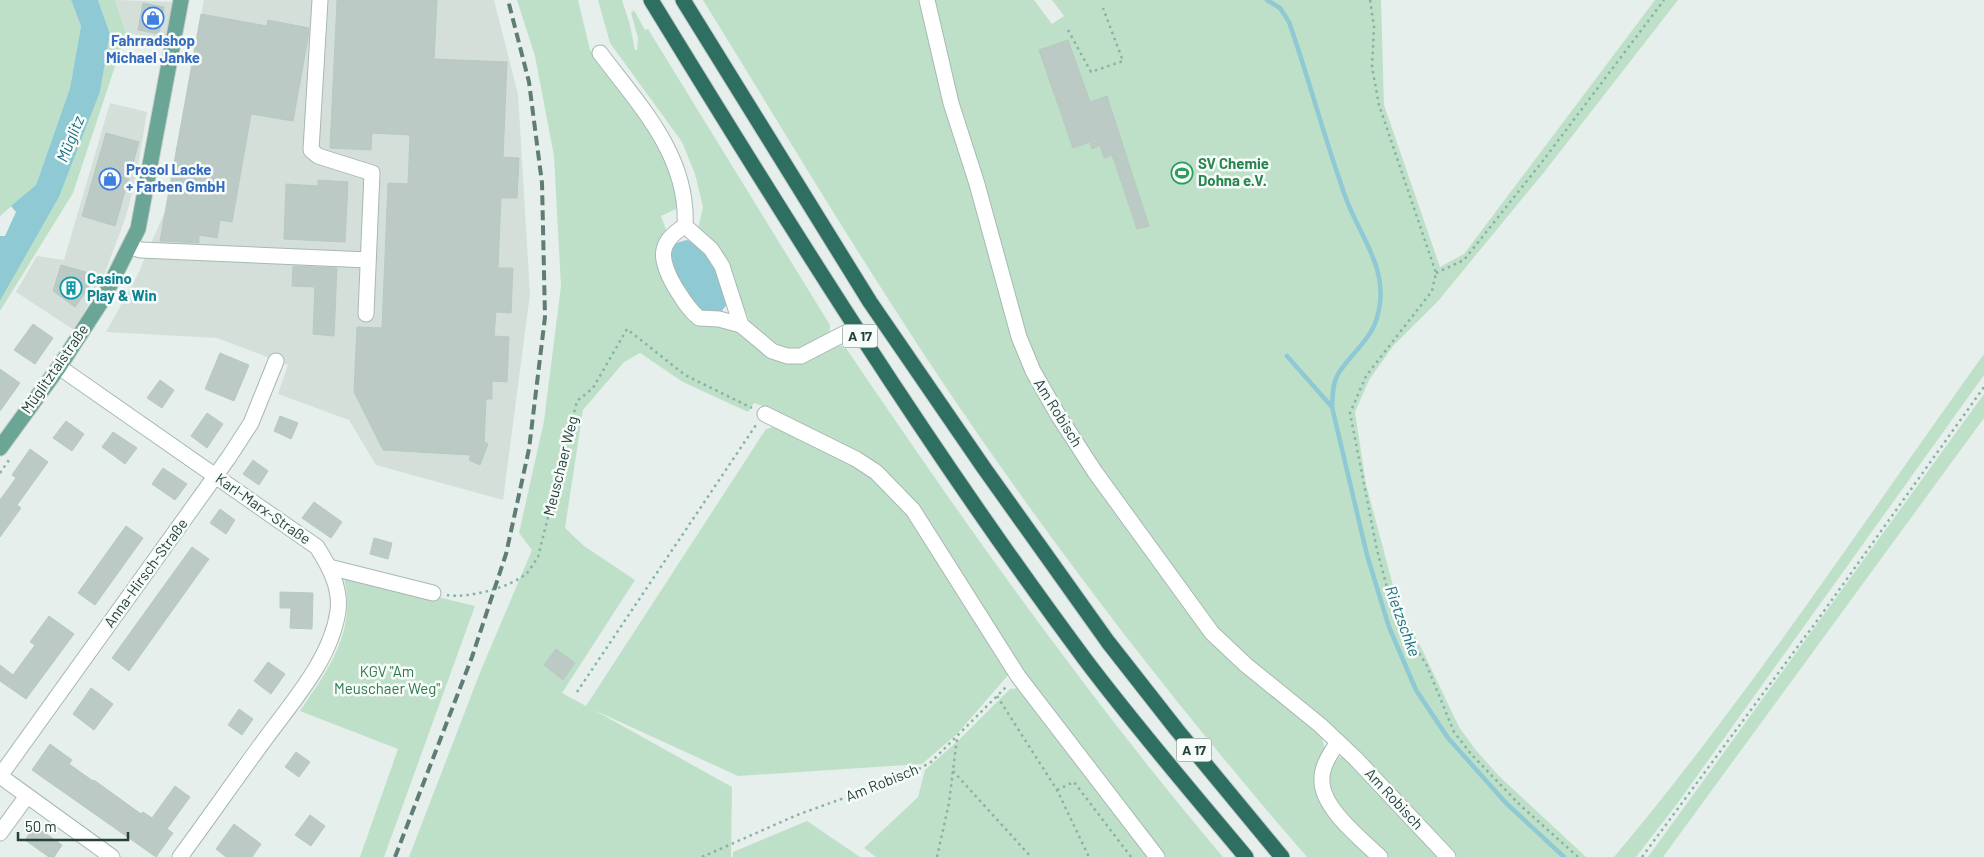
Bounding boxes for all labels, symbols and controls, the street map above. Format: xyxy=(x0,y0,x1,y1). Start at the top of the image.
shop icon: Fahrradshop Michael Janke xyxy=(141,6,165,30)
place label: Fahrradshop Michael Janke xyxy=(106,31,200,66)
water label: Müglitz xyxy=(52,112,88,165)
place label: SV Chemie Dohna e.V. xyxy=(1198,154,1269,189)
place label: Prosol Lacke + Farben GmbH xyxy=(126,160,225,195)
sports icon: SV Chemie Dohna e.V. xyxy=(1170,161,1194,185)
shop icon: Prosol Lacke + Farben GmbH xyxy=(98,167,122,191)
place label: Casino Play & Win xyxy=(87,269,157,304)
building icon: Casino Play & Win xyxy=(59,276,83,300)
street label: Müglitztalstraße xyxy=(17,320,92,417)
road number: A 17 xyxy=(842,324,878,348)
street label: Am Robisch xyxy=(1031,375,1087,450)
street label: Meuschaer Weg xyxy=(539,414,581,518)
street label: Karl-Marx-Straße xyxy=(213,469,315,548)
street label: Anna-Hirsch-Straße xyxy=(100,514,191,630)
water label: Rietzschke xyxy=(1382,583,1425,659)
park label: KGV "Am Meuschaer Weg" xyxy=(334,662,440,697)
road number: A 17 xyxy=(1176,738,1212,762)
street label: Am Robisch xyxy=(843,759,921,805)
street label: Am Robisch xyxy=(1362,764,1428,833)
scale bar xyxy=(18,810,128,842)
text: 50 m xyxy=(25,817,57,835)

